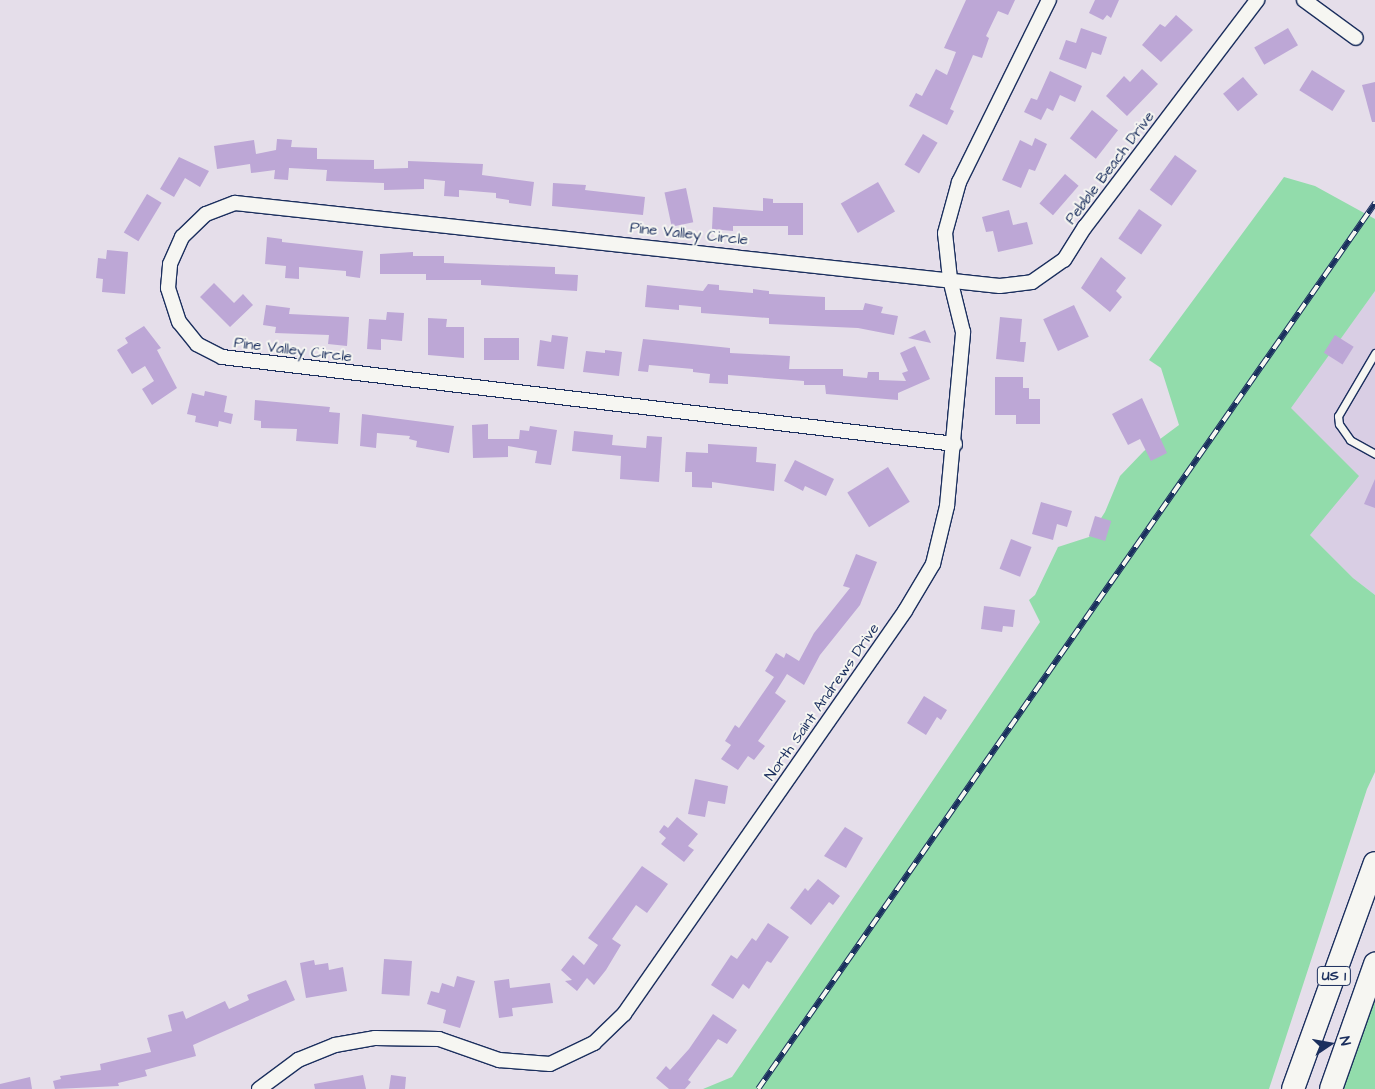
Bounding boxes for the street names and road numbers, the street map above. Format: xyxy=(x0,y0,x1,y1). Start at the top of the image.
street label: Pebble Beach Drive xyxy=(1062,108,1158,228)
street label: Pine Valley Circle xyxy=(629,219,749,249)
street label: Pine Valley Circle xyxy=(233,334,353,366)
street label: North Saint Andrews Drive xyxy=(761,620,883,784)
road number: US 1 xyxy=(1316,964,1352,988)

